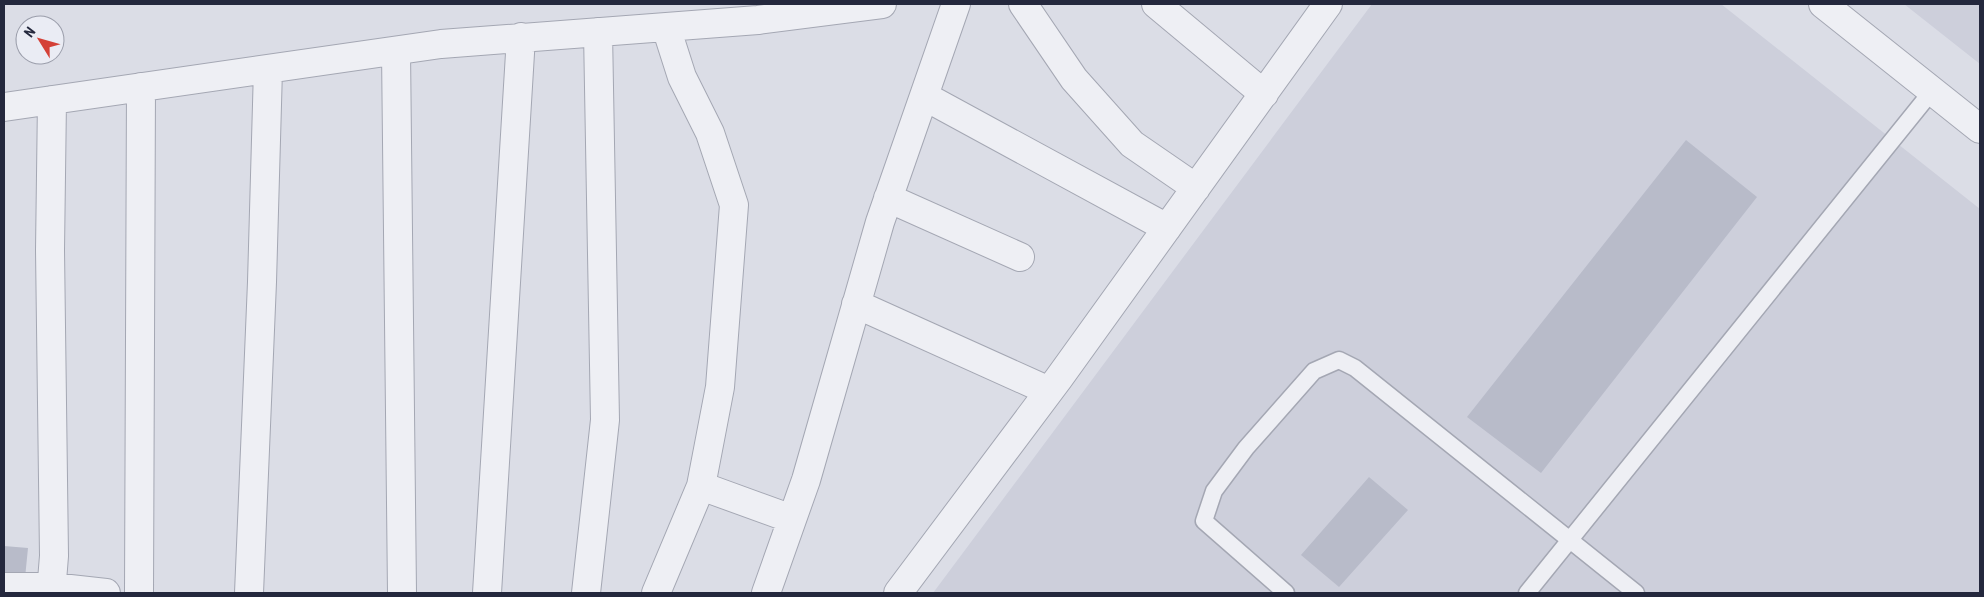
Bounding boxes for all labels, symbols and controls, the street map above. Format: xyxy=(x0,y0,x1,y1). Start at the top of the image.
north arrow xyxy=(15,15,65,65)
text: N xyxy=(21,24,39,40)

